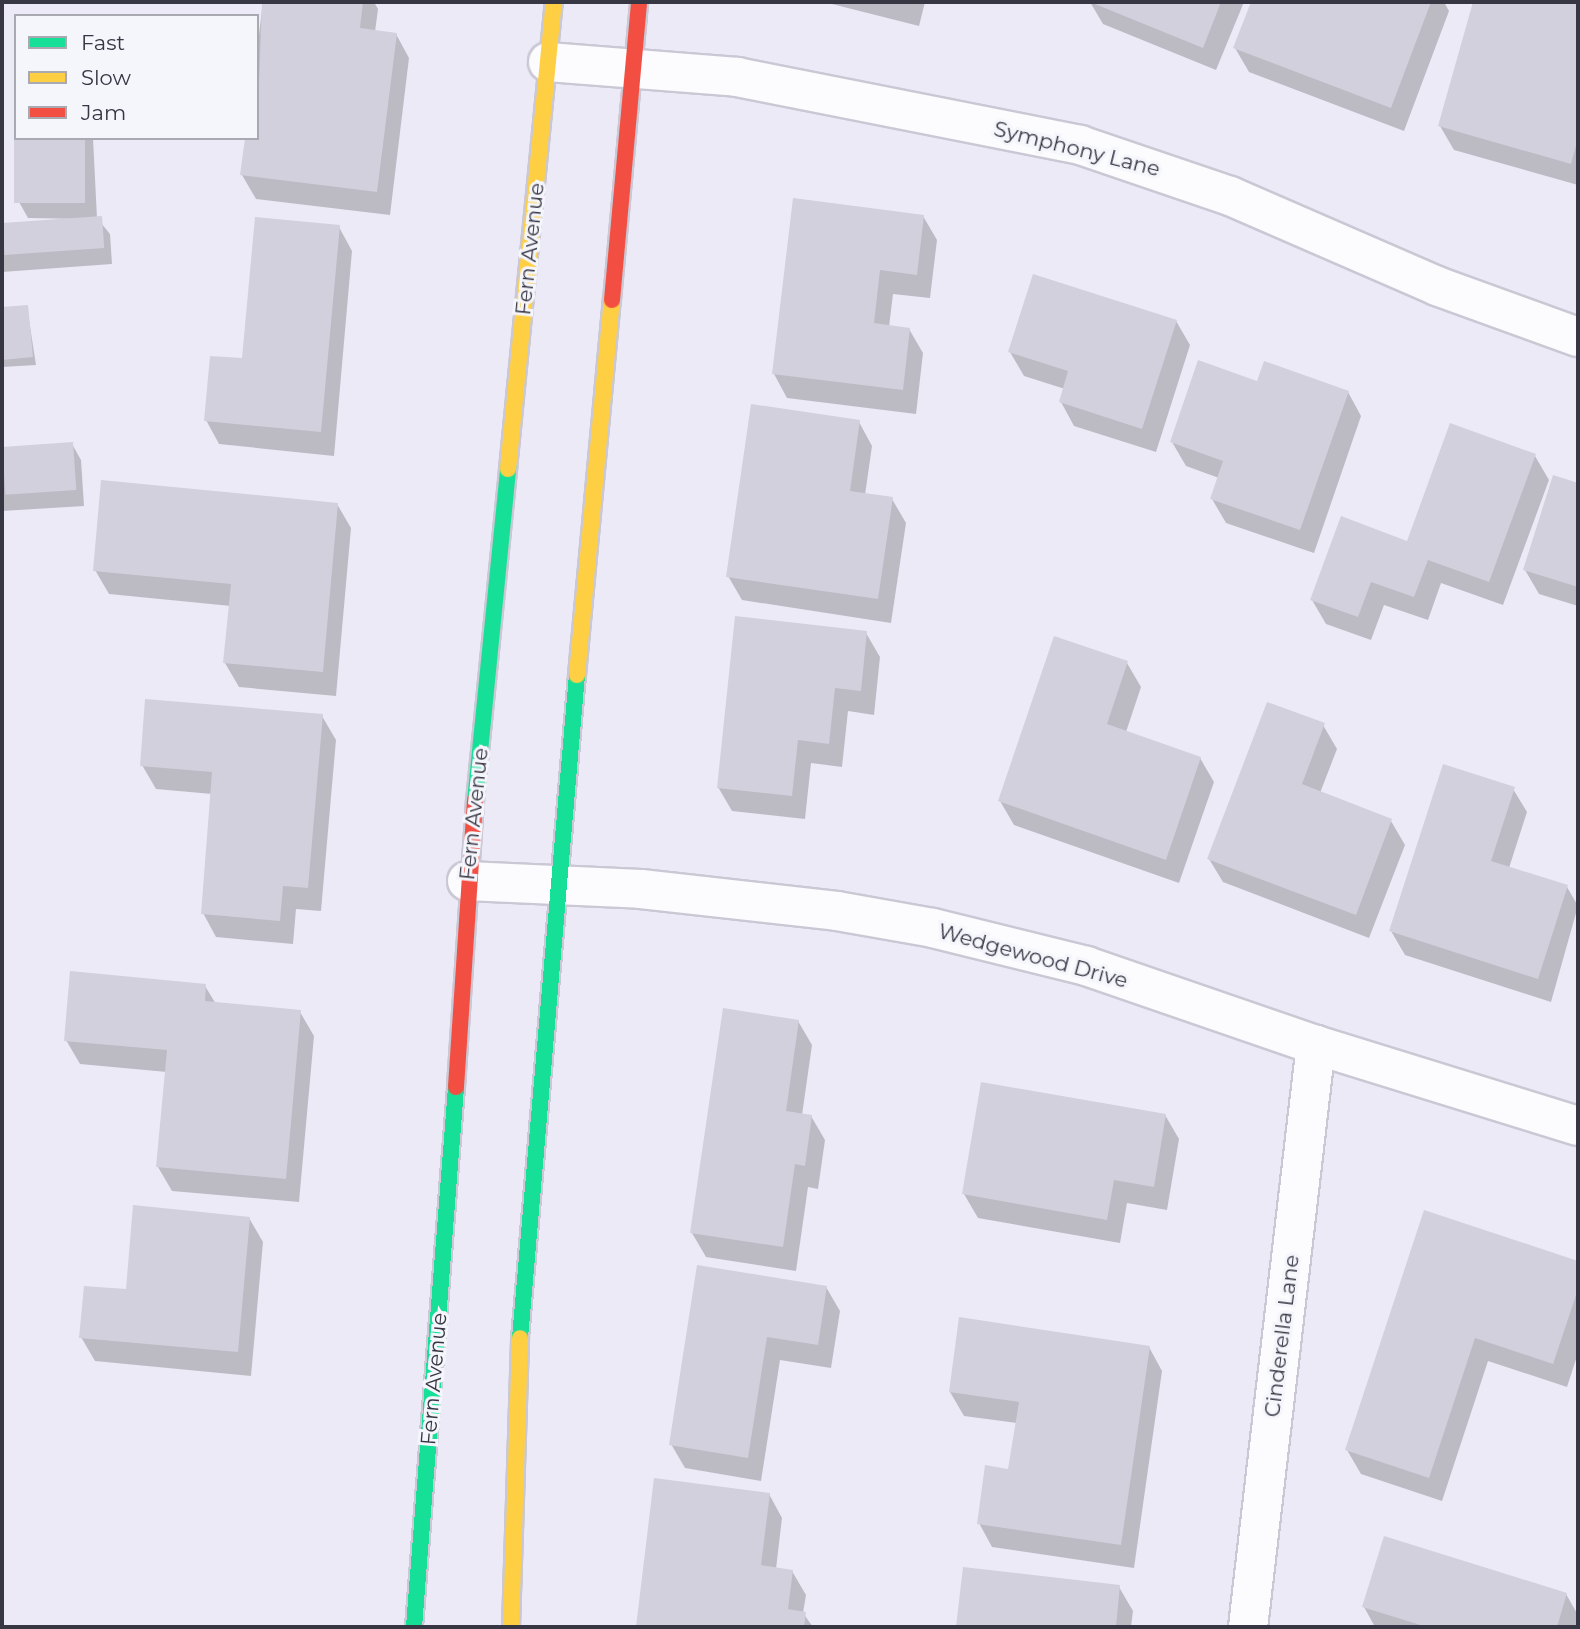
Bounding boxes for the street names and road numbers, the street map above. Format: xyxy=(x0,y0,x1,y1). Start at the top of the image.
street label: Symphony Lane xyxy=(991,116,1163,182)
street label: Fern Avenue xyxy=(511,182,549,316)
street label: Fern Avenue xyxy=(455,747,493,881)
street label: Wedgewood Drive xyxy=(935,919,1131,993)
street label: Cinderella Lane xyxy=(1260,1253,1304,1419)
street label: Fern Avenue xyxy=(416,1312,452,1446)

